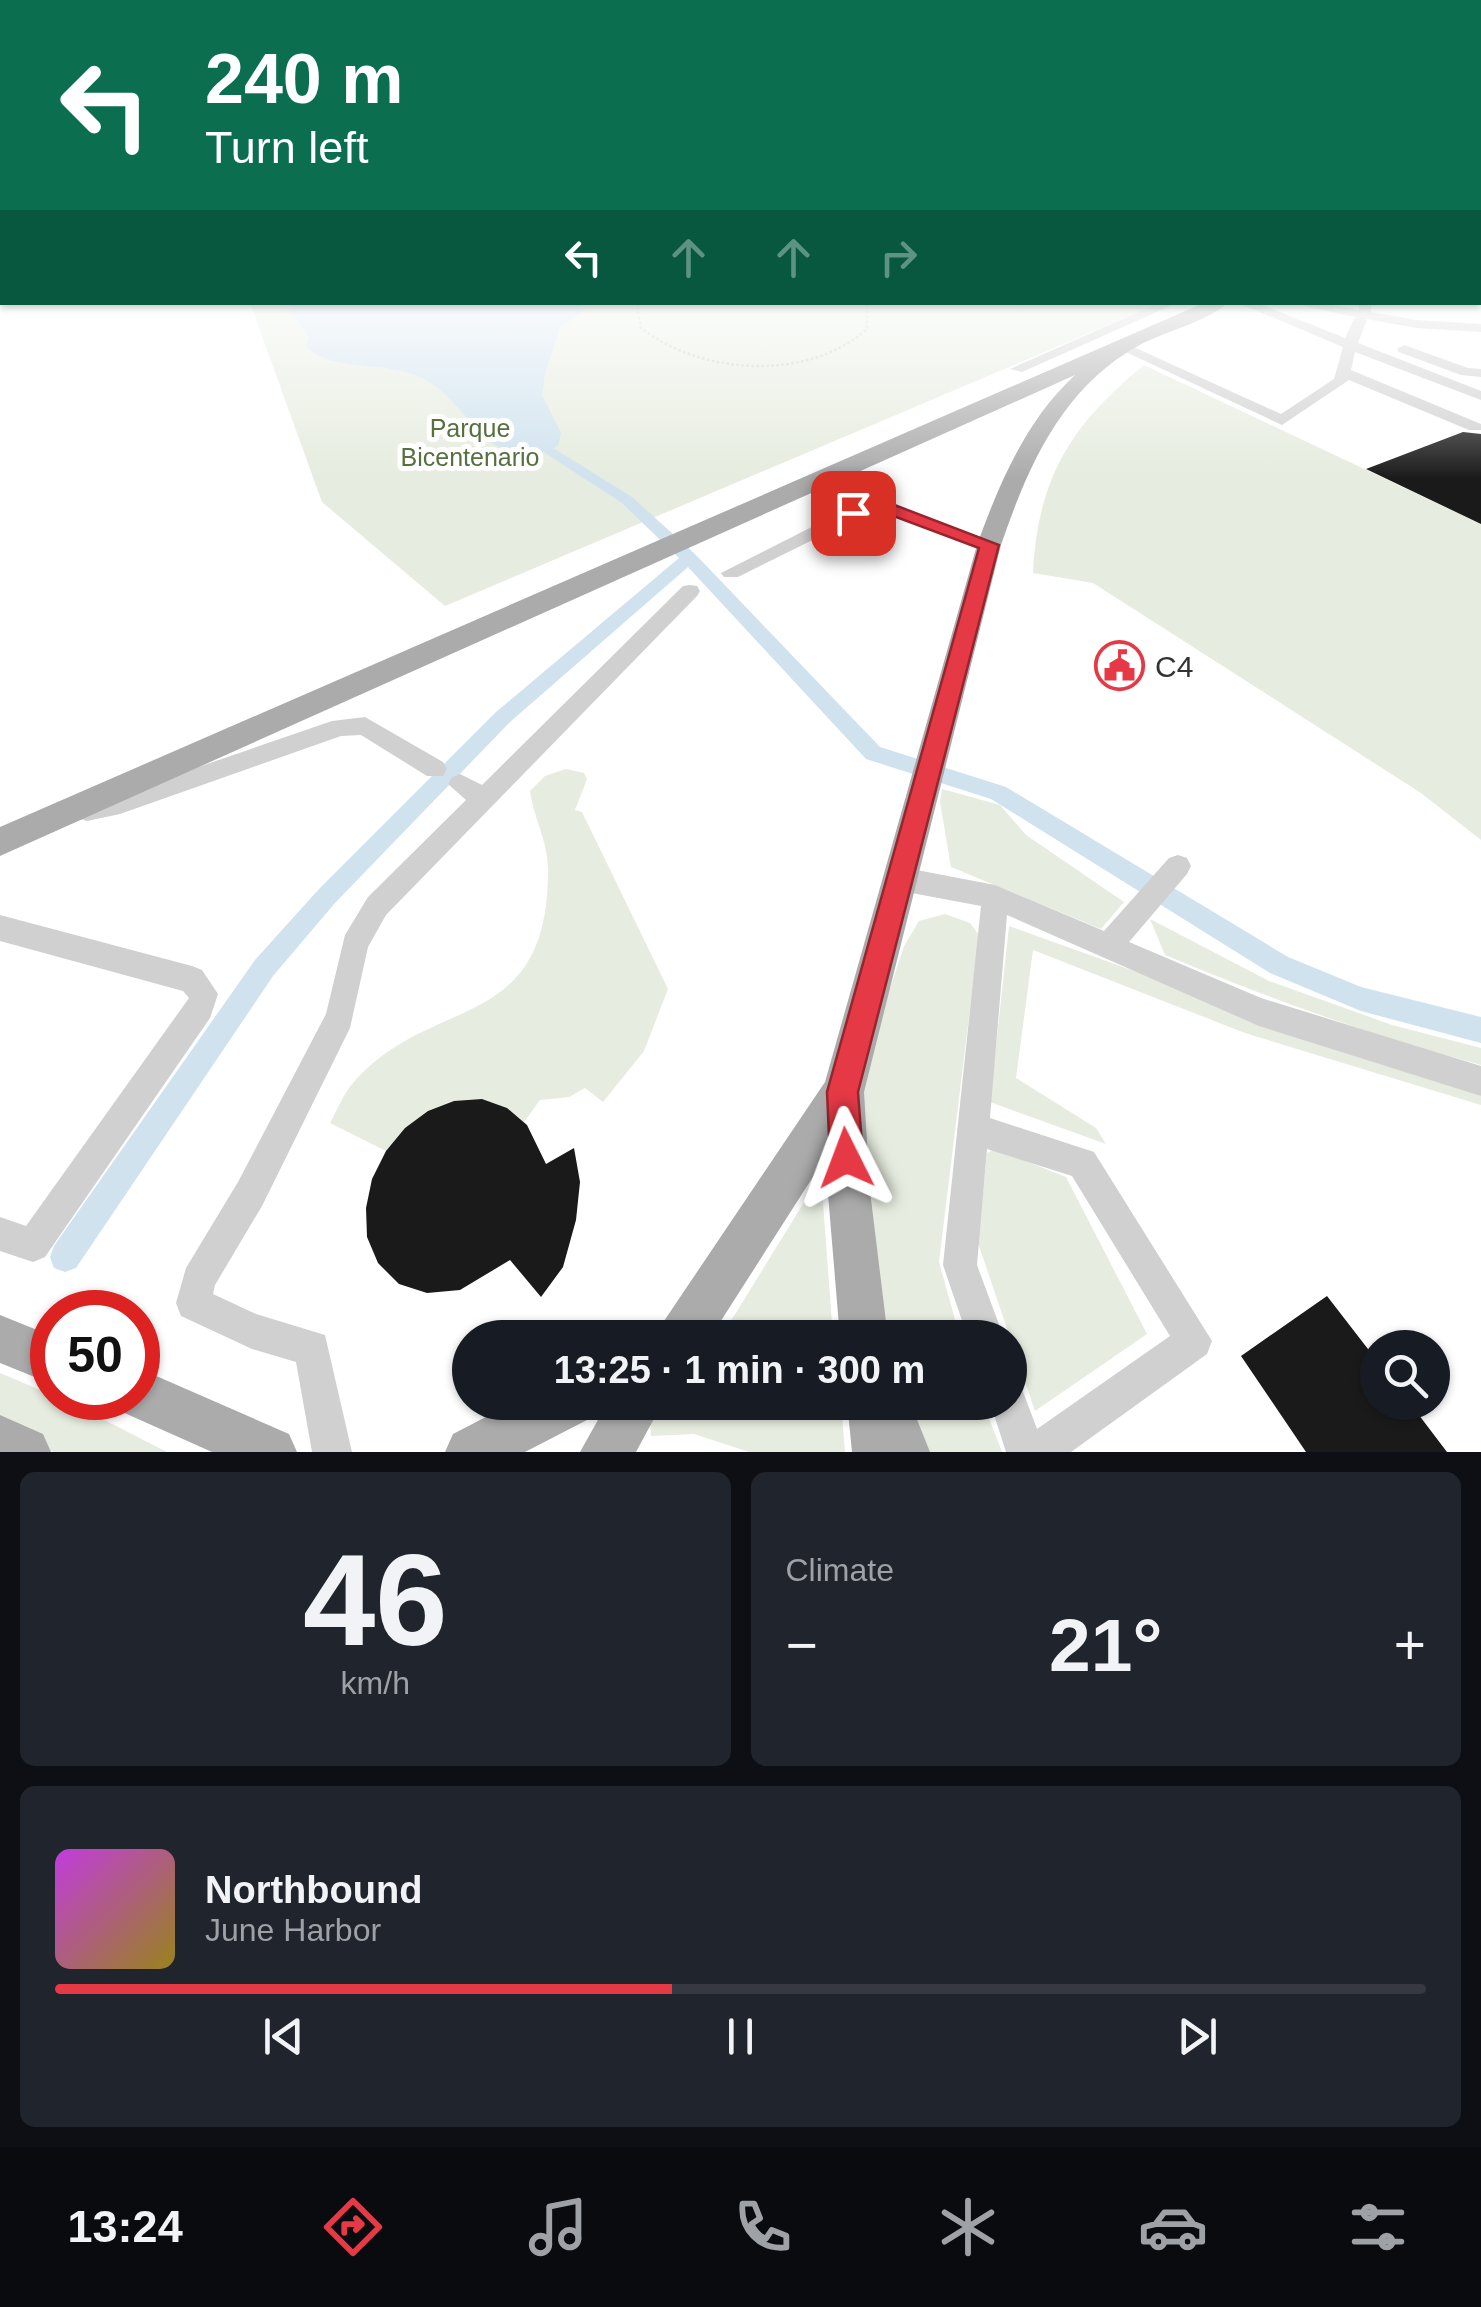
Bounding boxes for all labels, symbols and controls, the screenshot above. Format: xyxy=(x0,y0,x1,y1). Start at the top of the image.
icon: left xyxy=(40,40,170,170)
text: 240 m xyxy=(205,40,403,118)
text: Turn left xyxy=(205,122,368,173)
icon: left xyxy=(556,230,611,285)
icon: ahead xyxy=(661,230,716,285)
icon: ahead xyxy=(766,230,821,285)
icon: right xyxy=(871,230,926,285)
park label: Parque Bicentenario xyxy=(401,414,539,471)
pin xyxy=(811,471,896,556)
icon: arrive xyxy=(826,486,881,541)
public building icon: C4 xyxy=(1094,640,1146,692)
place label: C4 xyxy=(1155,650,1193,683)
position arrow xyxy=(794,1106,898,1210)
speed limit sign: 50 xyxy=(30,1290,160,1420)
map controls xyxy=(1360,1330,1450,1420)
button: search xyxy=(1360,1330,1450,1420)
text: 13:25 · 1 min · 300 m xyxy=(554,1349,925,1391)
text: 46 xyxy=(303,1527,448,1673)
text: Climate xyxy=(786,1552,894,1588)
text: 21° xyxy=(1049,1603,1162,1687)
text: − xyxy=(786,1614,818,1676)
text: + xyxy=(1394,1614,1426,1676)
text: km/h xyxy=(341,1665,410,1701)
text: Northbound xyxy=(205,1869,422,1911)
text: June Harbor xyxy=(205,1912,381,1948)
icon: previous xyxy=(256,2009,311,2064)
icon: pause xyxy=(713,2009,768,2064)
icon: next xyxy=(1170,2009,1225,2064)
icon: directions xyxy=(318,2192,388,2262)
icon: music xyxy=(523,2192,593,2262)
icon: phone xyxy=(728,2192,798,2262)
icon: climate xyxy=(933,2192,1003,2262)
icon: car xyxy=(1138,2192,1208,2262)
icon: filters xyxy=(1343,2192,1413,2262)
text: 13:24 xyxy=(68,2201,183,2252)

